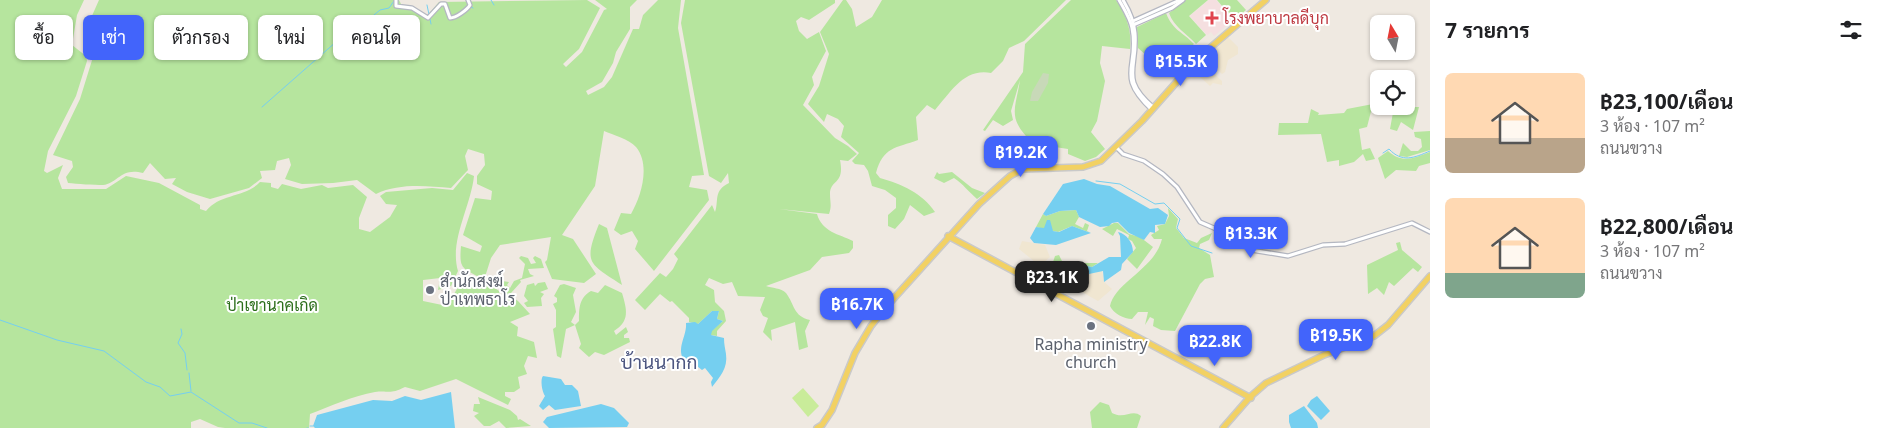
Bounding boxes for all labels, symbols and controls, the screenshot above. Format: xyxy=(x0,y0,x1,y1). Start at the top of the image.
place label: โรงพยาบาลดีบุก xyxy=(1222,7,1329,30)
marker: โรงพยาบาลดีบุก xyxy=(1205,11,1219,25)
chip: ซื้อ xyxy=(15,15,73,60)
chip: เช่า xyxy=(83,15,144,60)
chip: ตัวกรอง xyxy=(154,15,248,60)
chip: ใหม่ xyxy=(258,15,323,60)
chip: คอนโด xyxy=(333,15,420,60)
north arrow xyxy=(1370,15,1415,60)
map controls xyxy=(1370,15,1415,115)
text: 7 รายการ xyxy=(1445,16,1530,44)
icon: filters xyxy=(1837,16,1865,44)
pin: ฿15.5K xyxy=(1140,44,1222,87)
text: ฿15.5K xyxy=(1155,50,1207,72)
button: locate xyxy=(1370,70,1415,115)
text: ฿23,100/เดือน xyxy=(1600,87,1733,115)
icon: home xyxy=(1485,93,1545,153)
text: 3 ห้อง · 107 m² xyxy=(1600,115,1705,137)
pin: ฿19.2K xyxy=(980,136,1062,178)
text: ถนนขวาง xyxy=(1600,137,1662,159)
text: ฿19.2K xyxy=(995,141,1047,163)
text: ฿22,800/เดือน xyxy=(1600,212,1733,240)
pin: ฿13.3K xyxy=(1210,216,1292,259)
icon: home xyxy=(1485,218,1545,278)
text: ฿13.3K xyxy=(1225,222,1277,244)
text: 3 ห้อง · 107 m² xyxy=(1600,240,1705,262)
pin: ฿23.1K xyxy=(1011,260,1093,303)
text: ถนนขวาง xyxy=(1600,262,1662,284)
text: ฿23.1K xyxy=(1026,266,1078,288)
place label: สำนักสงฆ์ ป่าเทพธาโร xyxy=(440,269,516,310)
marker: สำนักสงฆ์ ป่าเทพธาโร xyxy=(424,284,436,296)
pin: ฿16.7K xyxy=(816,288,898,330)
text: ฿16.7K xyxy=(831,293,883,315)
park label: ป่าเขานาคเกิด xyxy=(226,294,318,316)
pin: ฿19.5K xyxy=(1295,318,1377,361)
marker: Rapha ministry church xyxy=(1085,320,1097,332)
pin: ฿22.8K xyxy=(1174,324,1256,367)
text: ฿19.5K xyxy=(1310,324,1362,346)
text: ฿22.8K xyxy=(1189,330,1241,352)
place label: Rapha ministry church xyxy=(1034,333,1148,373)
district label: บ้านนากก xyxy=(621,349,697,375)

